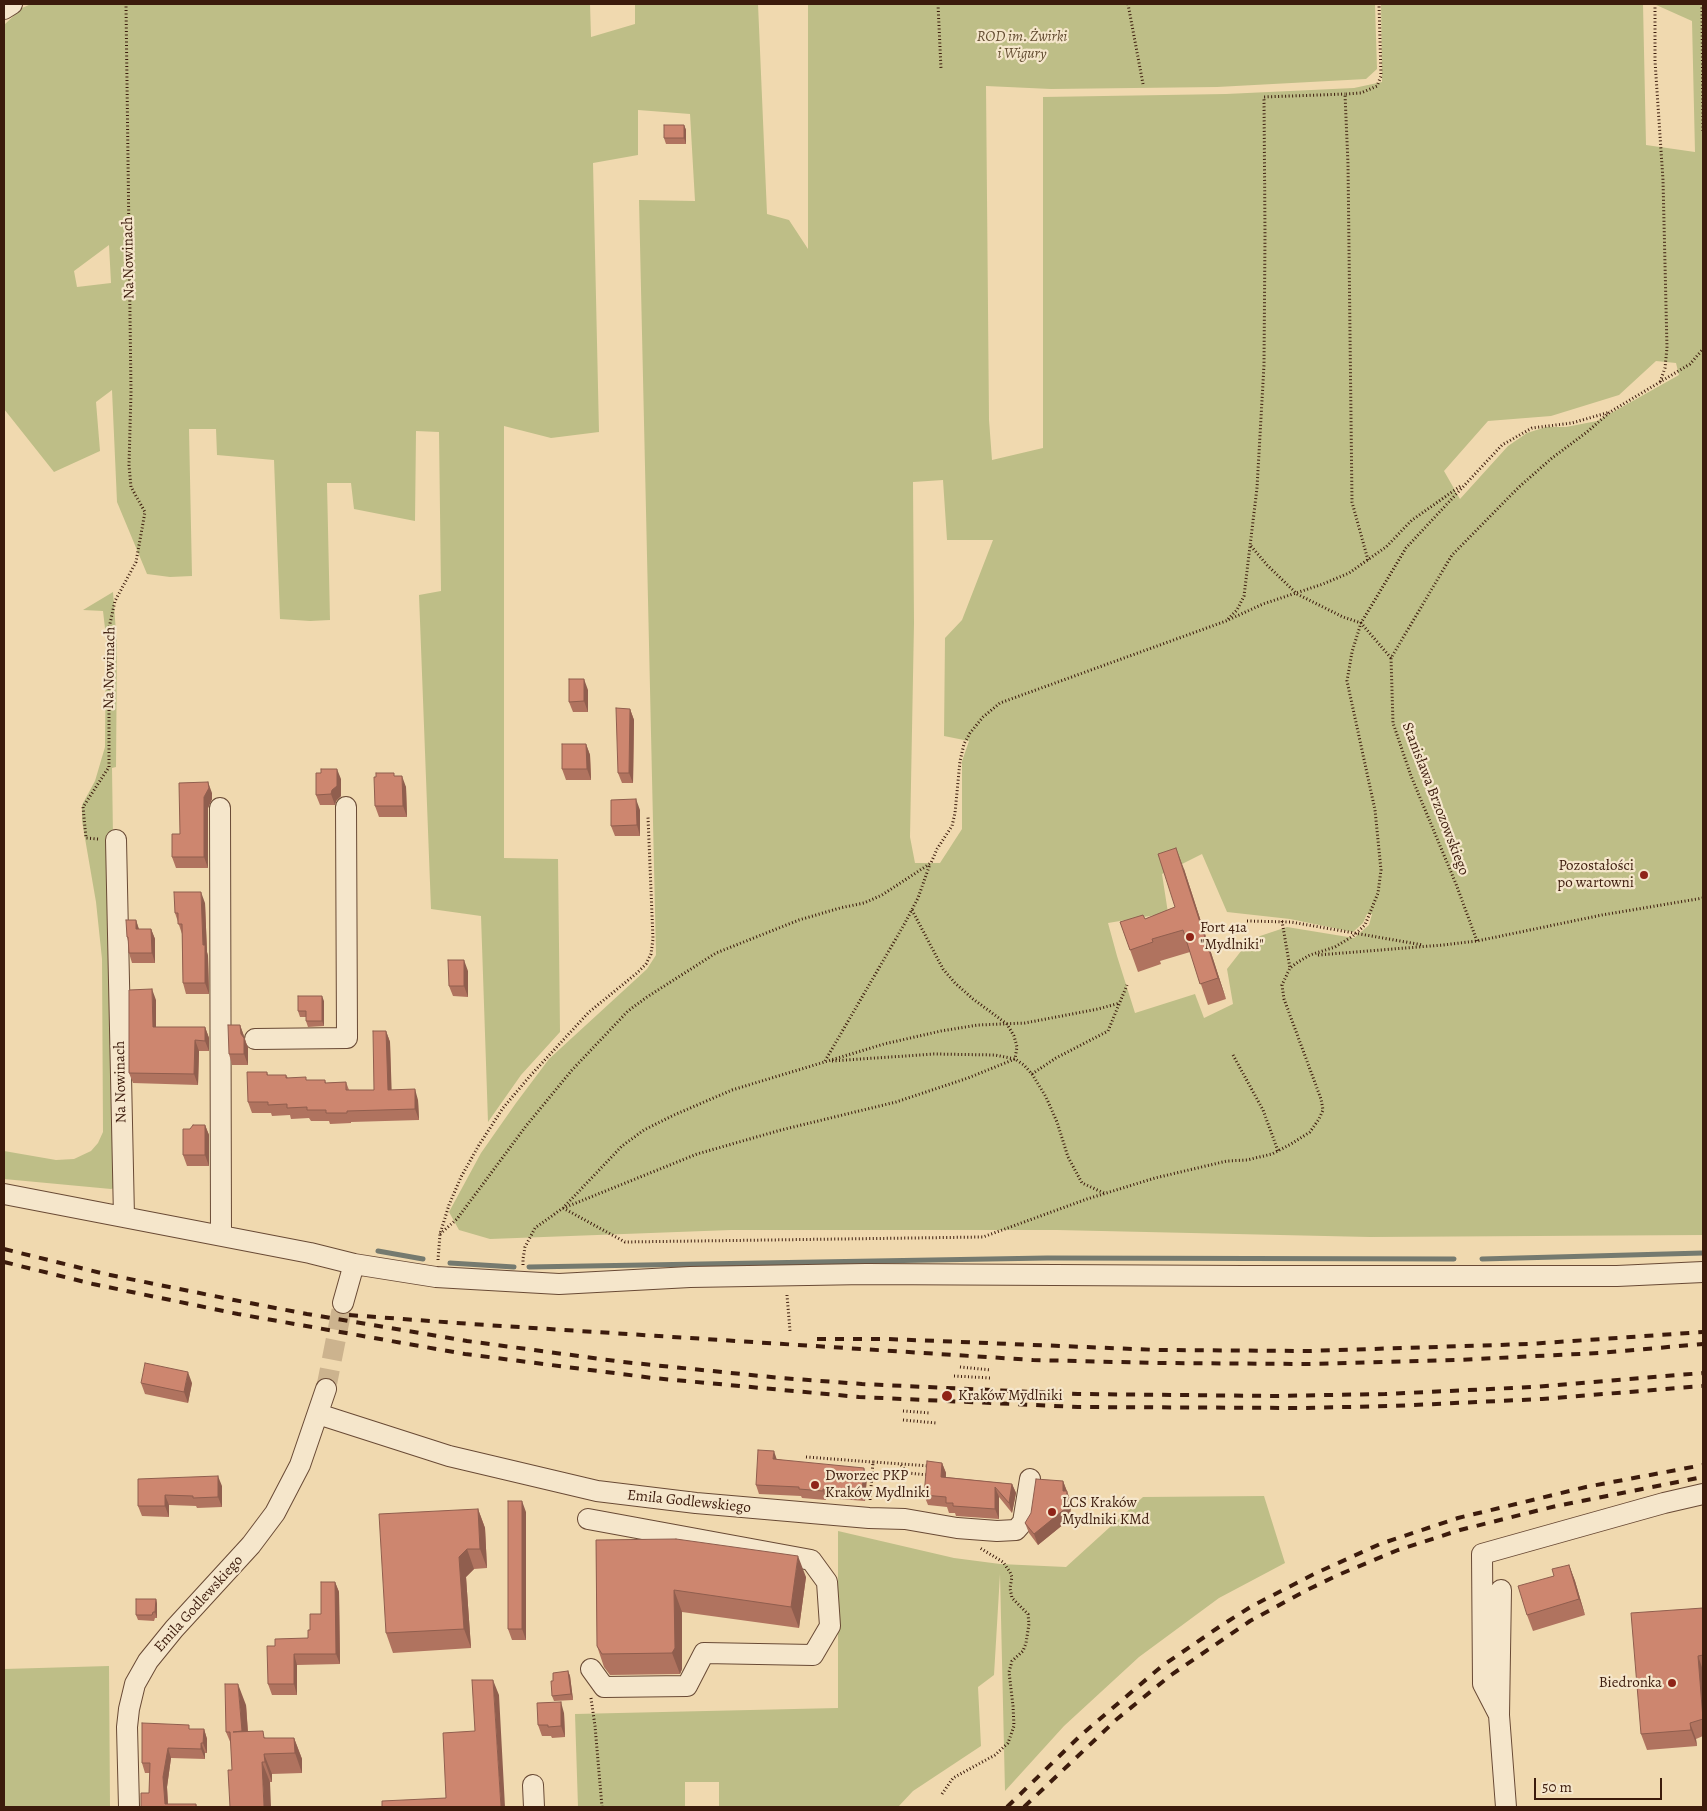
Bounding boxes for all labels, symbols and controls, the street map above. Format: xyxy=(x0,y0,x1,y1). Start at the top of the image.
park label: ROD im. Żwirki i Wigury xyxy=(977,28,1067,63)
street label: Na Nowinach xyxy=(119,217,139,299)
street label: Na Nowinach xyxy=(100,627,120,709)
street label: Stanisława Brzozowskiego xyxy=(1398,720,1472,878)
place label: Pozostałości po wartowni xyxy=(1557,857,1634,892)
marker: Pozostałości po wartowni xyxy=(1638,869,1650,881)
place label: Fort 41a "Mydlniki" xyxy=(1200,919,1264,954)
marker: Fort 41a "Mydlniki" xyxy=(1184,931,1196,943)
street label: Na Nowinach xyxy=(111,1041,131,1123)
place label: Kraków Mydlniki xyxy=(958,1387,1063,1405)
marker: Kraków Mydlniki xyxy=(940,1389,954,1403)
place label: Dworzec PKP Kraków Mydlniki xyxy=(825,1467,930,1502)
marker: Dworzec PKP Kraków Mydlniki xyxy=(809,1479,821,1491)
street label: Emila Godlewskiego xyxy=(626,1487,752,1517)
place label: LCS Kraków Mydlniki KMd xyxy=(1062,1494,1150,1529)
marker: LCS Kraków Mydlniki KMd xyxy=(1046,1506,1058,1518)
street label: Emila Godlewskiego xyxy=(151,1552,247,1656)
place label: Biedronka xyxy=(1599,1674,1662,1692)
marker: Biedronka xyxy=(1666,1677,1678,1689)
scale bar xyxy=(1537,1768,1664,1800)
text: 50 m xyxy=(1542,1777,1572,1797)

